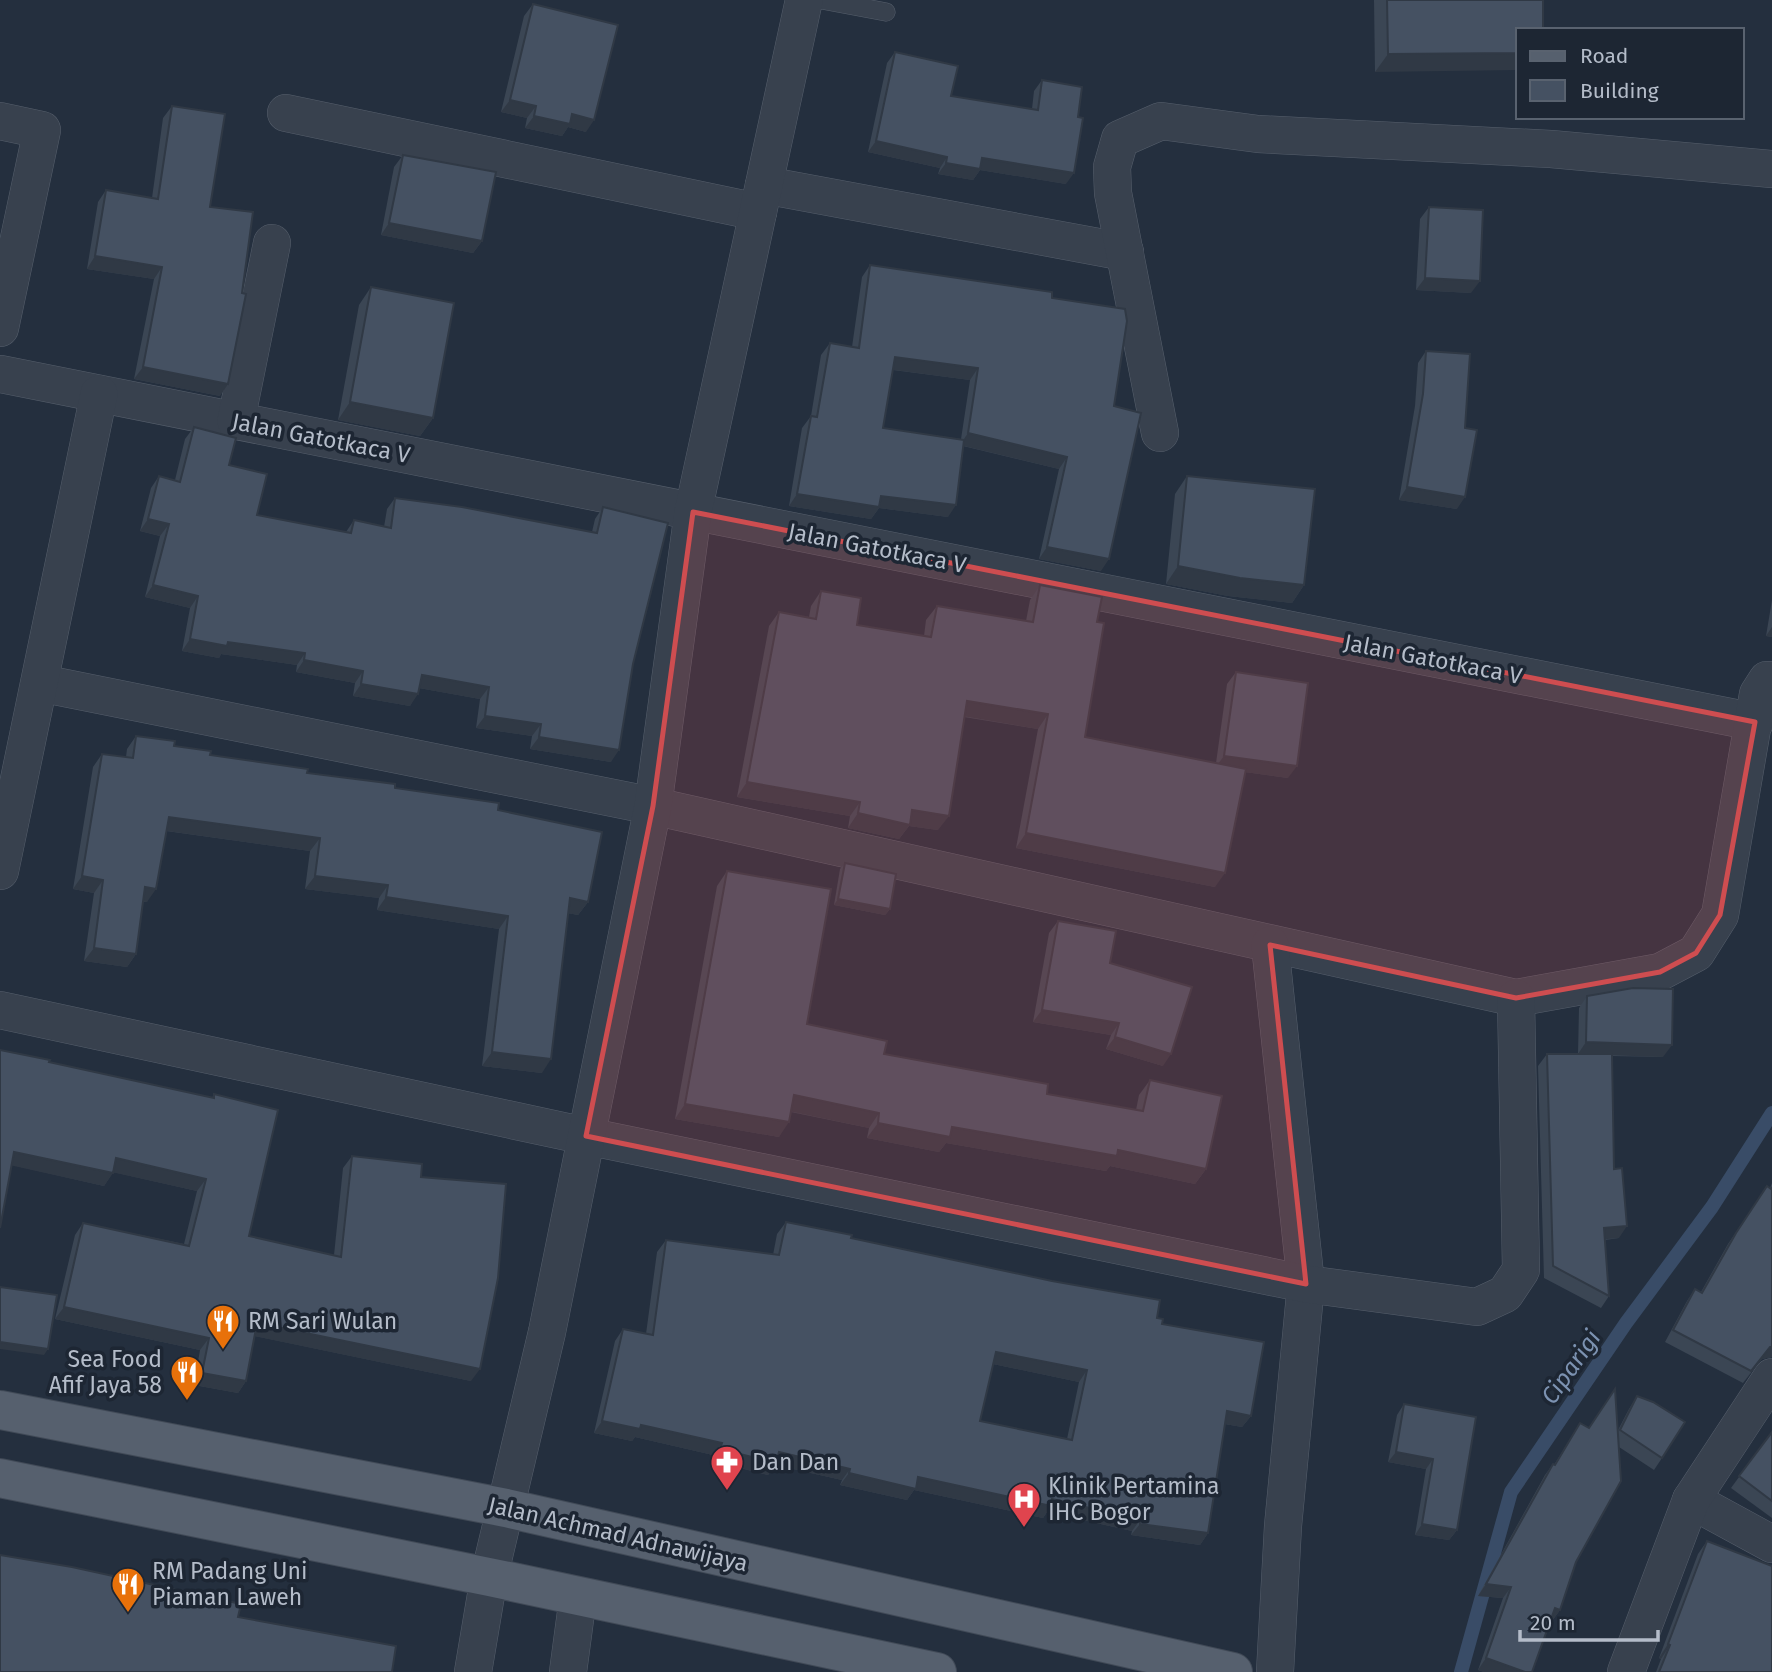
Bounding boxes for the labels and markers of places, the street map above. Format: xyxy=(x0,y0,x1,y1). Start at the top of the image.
restaurant icon: RM Sari Wulan xyxy=(204,1302,242,1351)
place label: RM Sari Wulan xyxy=(248,1307,397,1335)
place label: Sea Food Afif Jaya 58 xyxy=(49,1345,162,1399)
restaurant icon: Sea Food Afif Jaya 58 xyxy=(168,1353,206,1402)
pharmacy icon: Dan Dan xyxy=(708,1443,746,1492)
place label: Dan Dan xyxy=(752,1448,839,1476)
place label: Klinik Pertamina IHC Bogor xyxy=(1048,1472,1220,1526)
hospital icon: Klinik Pertamina IHC Bogor xyxy=(1005,1480,1043,1529)
place label: RM Padang Uni Piaman Laweh xyxy=(152,1557,308,1611)
restaurant icon: RM Padang Uni Piaman Laweh xyxy=(109,1565,147,1614)

